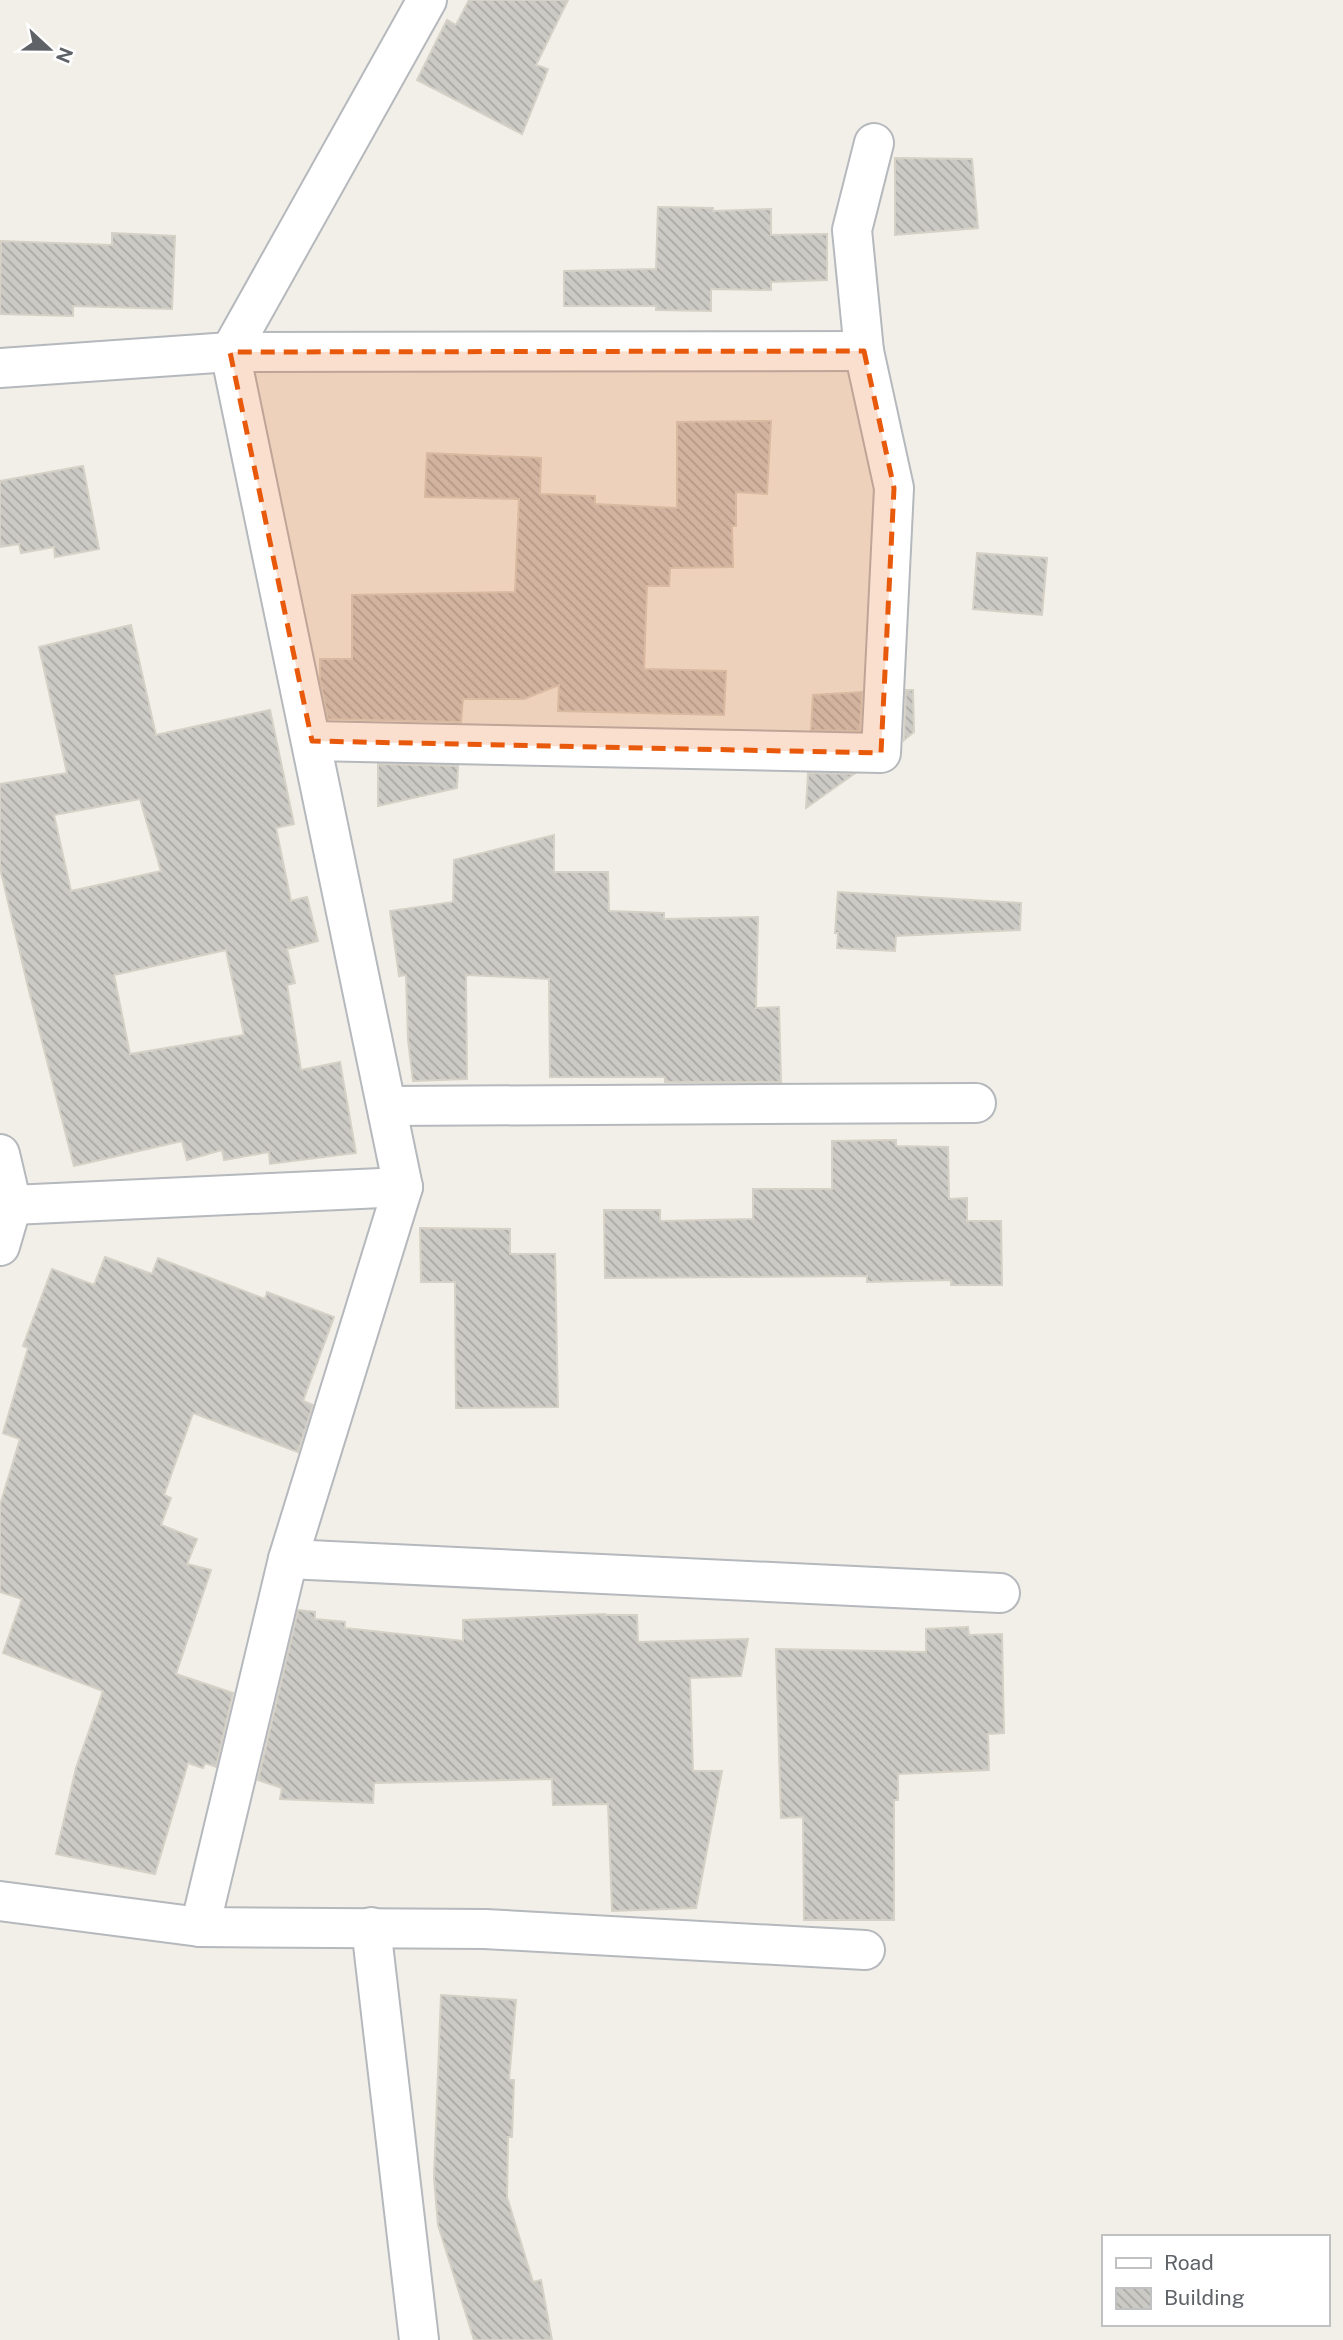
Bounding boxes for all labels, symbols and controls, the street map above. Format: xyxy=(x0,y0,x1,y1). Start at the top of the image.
north arrow xyxy=(14,14,84,84)
text: N xyxy=(52,44,78,66)
legend xyxy=(1102,2235,1329,2326)
text: Road xyxy=(1164,2250,1214,2275)
text: Building xyxy=(1164,2285,1245,2310)

